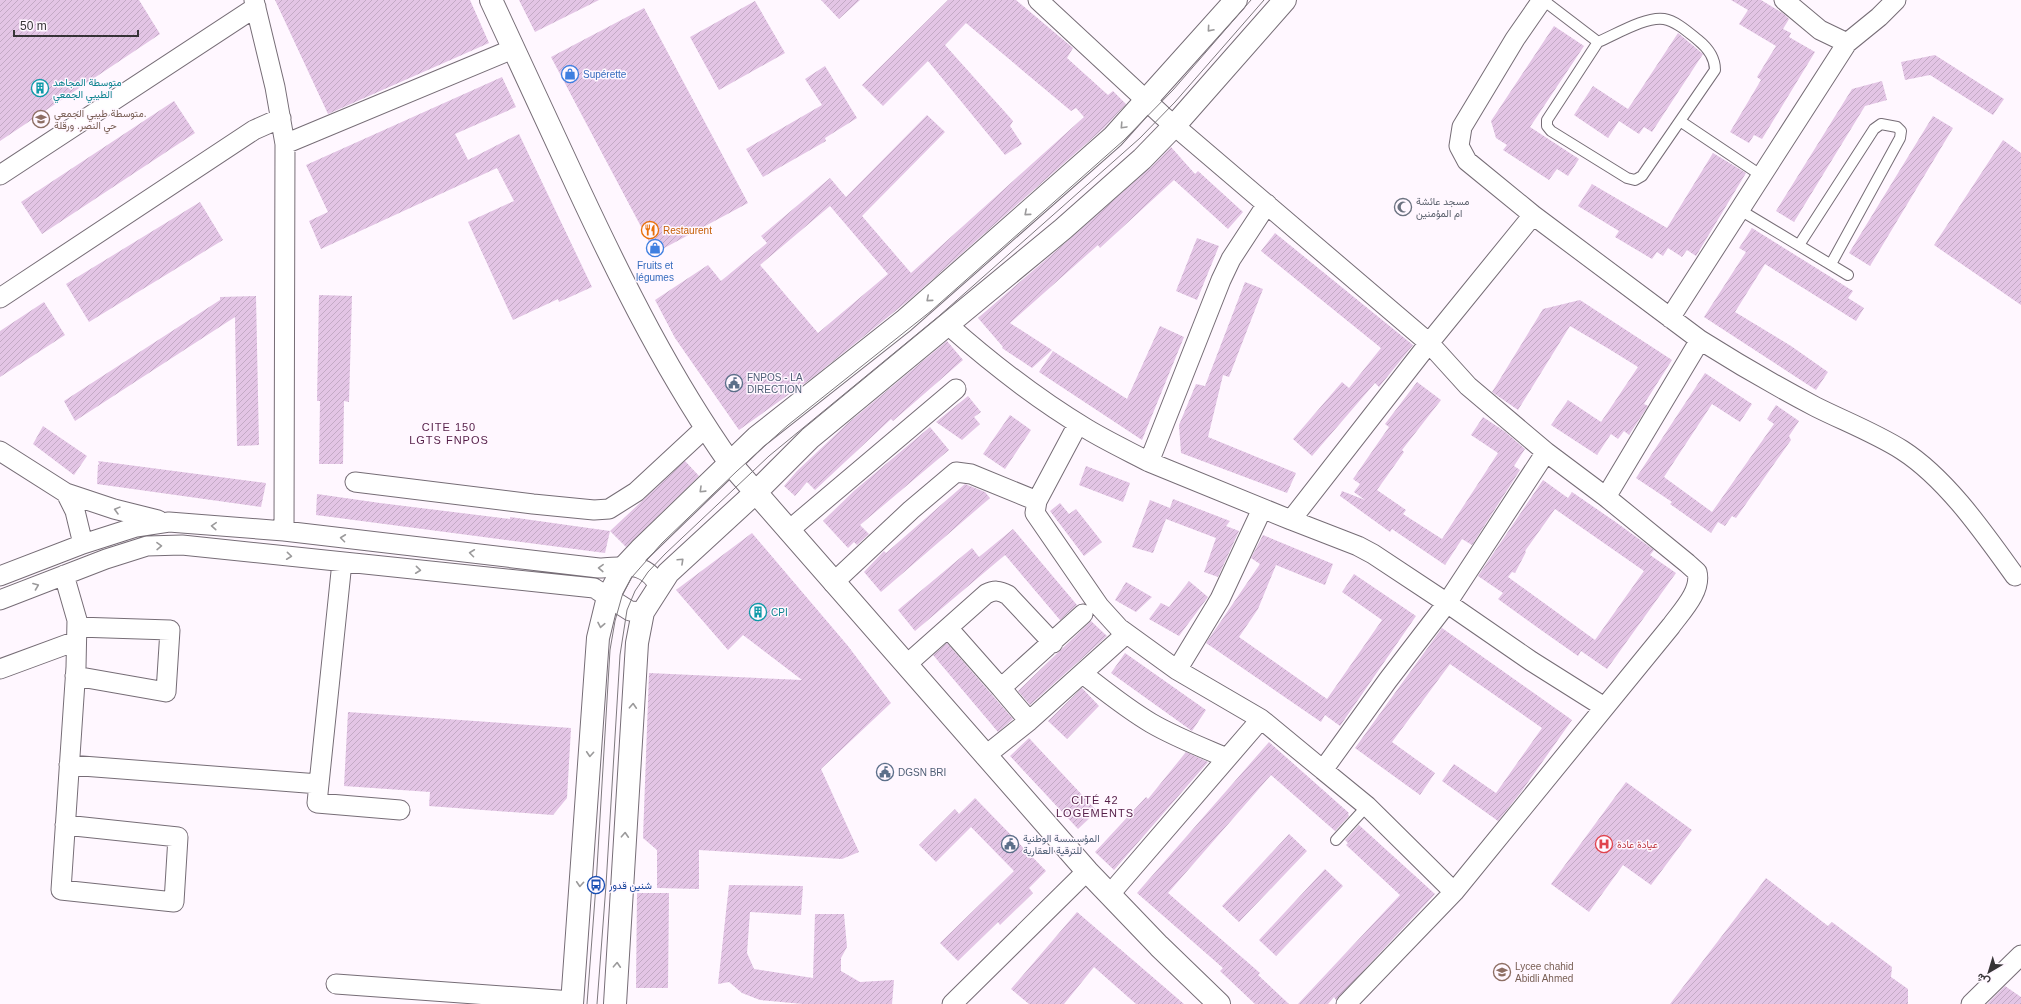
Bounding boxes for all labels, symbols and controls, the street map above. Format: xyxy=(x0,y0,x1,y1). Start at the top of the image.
scale bar xyxy=(14,12,138,38)
text: 50 m xyxy=(20,19,47,33)
one-way arrow xyxy=(1207,25,1214,32)
shop icon: Supérette xyxy=(560,64,580,84)
place label: Supérette xyxy=(583,69,627,80)
place label: متوسطة المجاهد الطيبي الجمعي xyxy=(53,77,122,103)
building icon: متوسطة المجاهد الطيبي الجمعي xyxy=(30,78,50,98)
place label: متوسطة طيبي الجمعي. حي النصر. ورقلة xyxy=(54,108,147,134)
school or university icon: متوسطة طيبي الجمعي. حي النصر. ورقلة xyxy=(31,109,51,129)
one-way arrow xyxy=(1121,122,1128,129)
place label: مسجد عائشة ام المؤمنين xyxy=(1416,196,1469,220)
mosque icon: مسجد عائشة ام المؤمنين xyxy=(1393,197,1413,217)
one-way arrow xyxy=(1024,209,1032,216)
restaurant icon: Restaurent xyxy=(640,220,660,240)
place label: Restaurent xyxy=(663,225,712,236)
shop icon: Fruits et légumes xyxy=(645,238,665,258)
place label: Fruits et légumes xyxy=(636,260,674,283)
one-way arrow xyxy=(927,295,934,302)
place label: FNPOS - LA DIRECTION xyxy=(747,372,803,395)
public building icon: FNPOS - LA DIRECTION xyxy=(724,373,744,393)
district label: CITE 150 LGTS FNPOS xyxy=(409,421,489,446)
one-way arrow xyxy=(699,485,707,493)
one-way arrow xyxy=(114,506,121,515)
one-way arrow xyxy=(211,521,217,530)
one-way arrow xyxy=(340,534,346,543)
one-way arrow xyxy=(156,541,162,550)
one-way arrow xyxy=(469,549,475,558)
one-way arrow xyxy=(286,551,292,560)
one-way arrow xyxy=(676,559,684,566)
one-way arrow xyxy=(598,563,604,572)
one-way arrow xyxy=(415,565,421,574)
one-way arrow xyxy=(33,582,40,590)
building icon: CPI xyxy=(748,602,768,622)
place label: CPI xyxy=(771,607,788,618)
one-way arrow xyxy=(597,622,606,628)
one-way arrow xyxy=(629,703,638,709)
one-way arrow xyxy=(585,751,594,757)
public building icon: DGSN BRI xyxy=(875,762,895,782)
place label: DGSN BRI xyxy=(898,767,946,778)
district label: CITÉ 42 LOGEMENTS xyxy=(1056,794,1134,819)
one-way arrow xyxy=(621,832,630,838)
place label: المؤسسسة الوطنية للترقية العقارية xyxy=(1023,833,1099,857)
public building icon: المؤسسسة الوطنية للترقية العقارية xyxy=(1000,834,1020,854)
hospital icon: عيادة عادة xyxy=(1594,834,1614,854)
place label: عيادة عادة xyxy=(1617,839,1658,851)
bus stop icon: شنين قدور xyxy=(586,875,606,895)
place label: شنين قدور xyxy=(608,880,652,892)
one-way arrow xyxy=(576,881,585,887)
north arrow xyxy=(1969,952,2009,992)
place label: Lycee chahid Abidli Ahmed xyxy=(1515,961,1574,984)
one-way arrow xyxy=(613,962,622,968)
school or university icon: Lycee chahid Abidli Ahmed xyxy=(1492,962,1512,982)
text: ش xyxy=(1974,970,1992,989)

